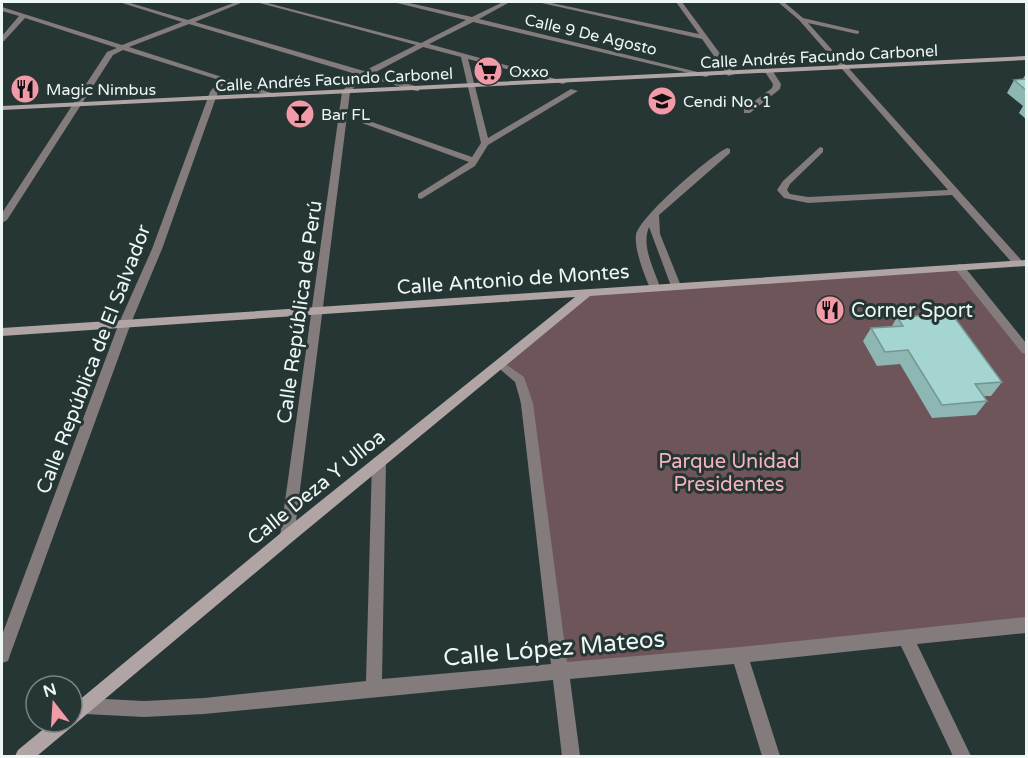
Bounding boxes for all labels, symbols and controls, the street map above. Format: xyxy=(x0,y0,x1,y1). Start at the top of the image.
street label: Calle 9 De Agosto xyxy=(523,10,659,60)
street label: Calle Andrés Facundo Carbonel xyxy=(700,41,938,73)
supermarket icon: Oxxo xyxy=(472,55,504,87)
place label: Oxxo xyxy=(509,62,549,82)
street label: Calle Andrés Facundo Carbonel xyxy=(215,64,453,96)
restaurant icon: Magic Nimbus xyxy=(9,73,41,105)
place label: Magic Nimbus xyxy=(46,80,156,100)
school or university icon: Cendi No. 1 xyxy=(646,85,678,117)
place label: Cendi No. 1 xyxy=(683,92,771,112)
bar icon: Bar FL xyxy=(284,98,316,130)
place label: Bar FL xyxy=(321,105,370,125)
street label: Calle República de Perú xyxy=(272,199,328,425)
street label: Calle República de El Salvador xyxy=(31,221,157,497)
street label: Calle Antonio de Montes xyxy=(396,260,630,300)
restaurant icon: Corner Sport xyxy=(814,294,846,326)
place label: Corner Sport xyxy=(851,299,973,323)
street label: Calle Deza Y Ulloa xyxy=(243,425,390,551)
park label: Parque Unidad Presidentes xyxy=(658,450,800,497)
street label: Calle López Mateos xyxy=(442,624,666,673)
north arrow xyxy=(24,674,84,734)
text: N xyxy=(41,679,59,702)

